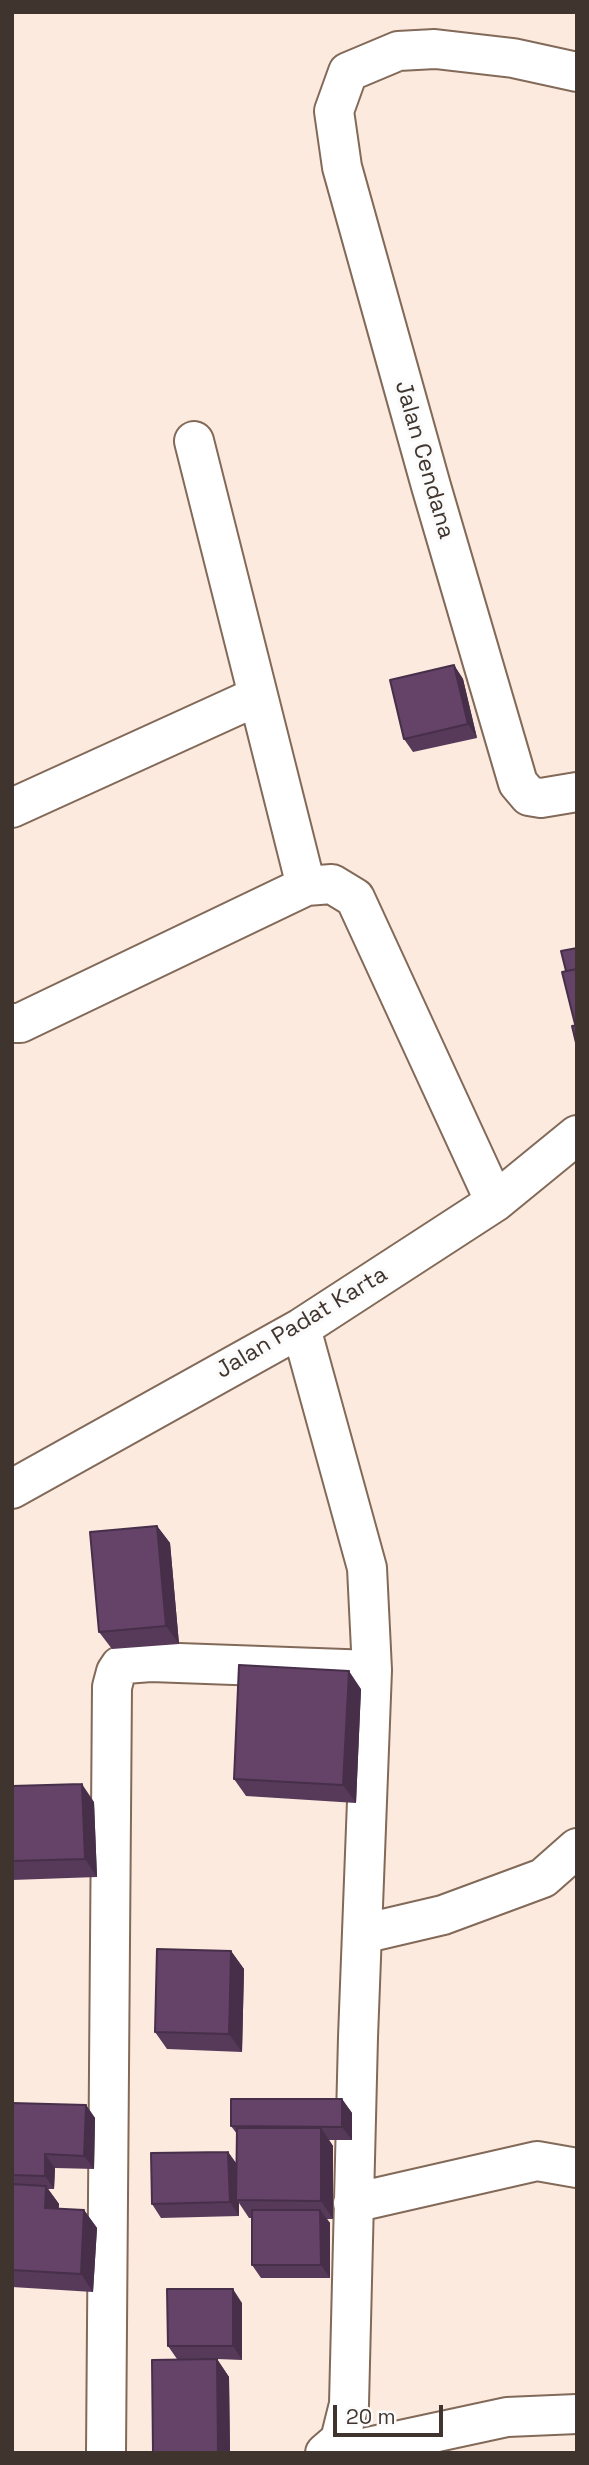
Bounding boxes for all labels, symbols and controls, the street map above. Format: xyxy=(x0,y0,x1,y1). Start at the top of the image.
street label: Jalan Cendana xyxy=(388,378,460,542)
street label: Jalan Padat Karta xyxy=(211,1261,393,1385)
scale bar xyxy=(337,2392,447,2436)
text: 20 m xyxy=(346,2403,396,2430)

